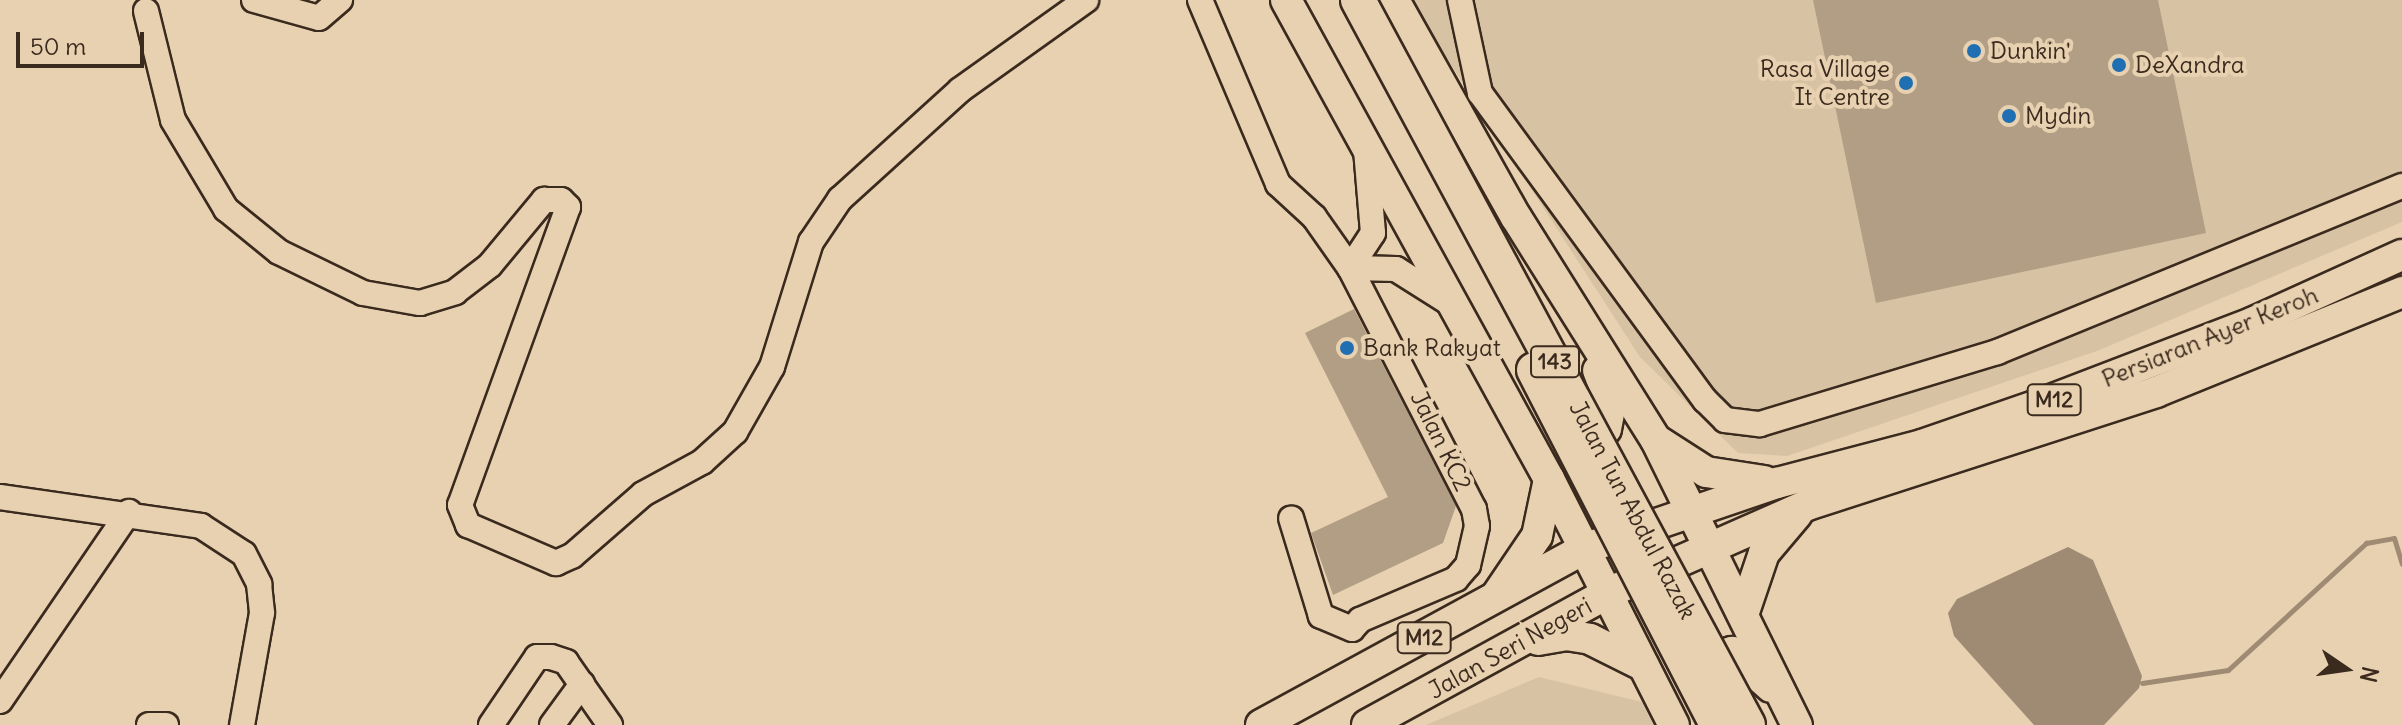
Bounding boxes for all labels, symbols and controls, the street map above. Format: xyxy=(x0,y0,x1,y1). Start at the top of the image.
scale bar xyxy=(20,16,148,66)
text: 50 m xyxy=(30,31,86,61)
place label: Dunkin' xyxy=(1990,37,2071,65)
marker: Dunkin' xyxy=(1965,42,1983,60)
place label: DeXandra xyxy=(2135,51,2245,79)
place label: Rasa Village It Centre xyxy=(1760,55,1890,111)
marker: DeXandra xyxy=(2110,56,2128,74)
marker: Rasa Village It Centre xyxy=(1897,74,1915,92)
place label: Mydin xyxy=(2025,102,2091,130)
marker: Mydin xyxy=(2000,107,2018,125)
street label: Persiaran Ayer Keroh xyxy=(2098,280,2322,394)
place label: Bank Rakyat xyxy=(1363,334,1501,362)
marker: Bank Rakyat xyxy=(1338,339,1356,357)
road number: 143 xyxy=(1529,344,1581,380)
road number: M12 xyxy=(2026,382,2082,418)
street label: Jalan KC2 xyxy=(1404,386,1478,496)
street label: Jalan Tun Abdul Razak xyxy=(1563,396,1703,624)
street label: Jalan Seri Negeri xyxy=(1423,591,1597,705)
road number: M12 xyxy=(1396,620,1452,656)
north arrow xyxy=(2306,629,2386,709)
text: N xyxy=(2354,664,2385,685)

